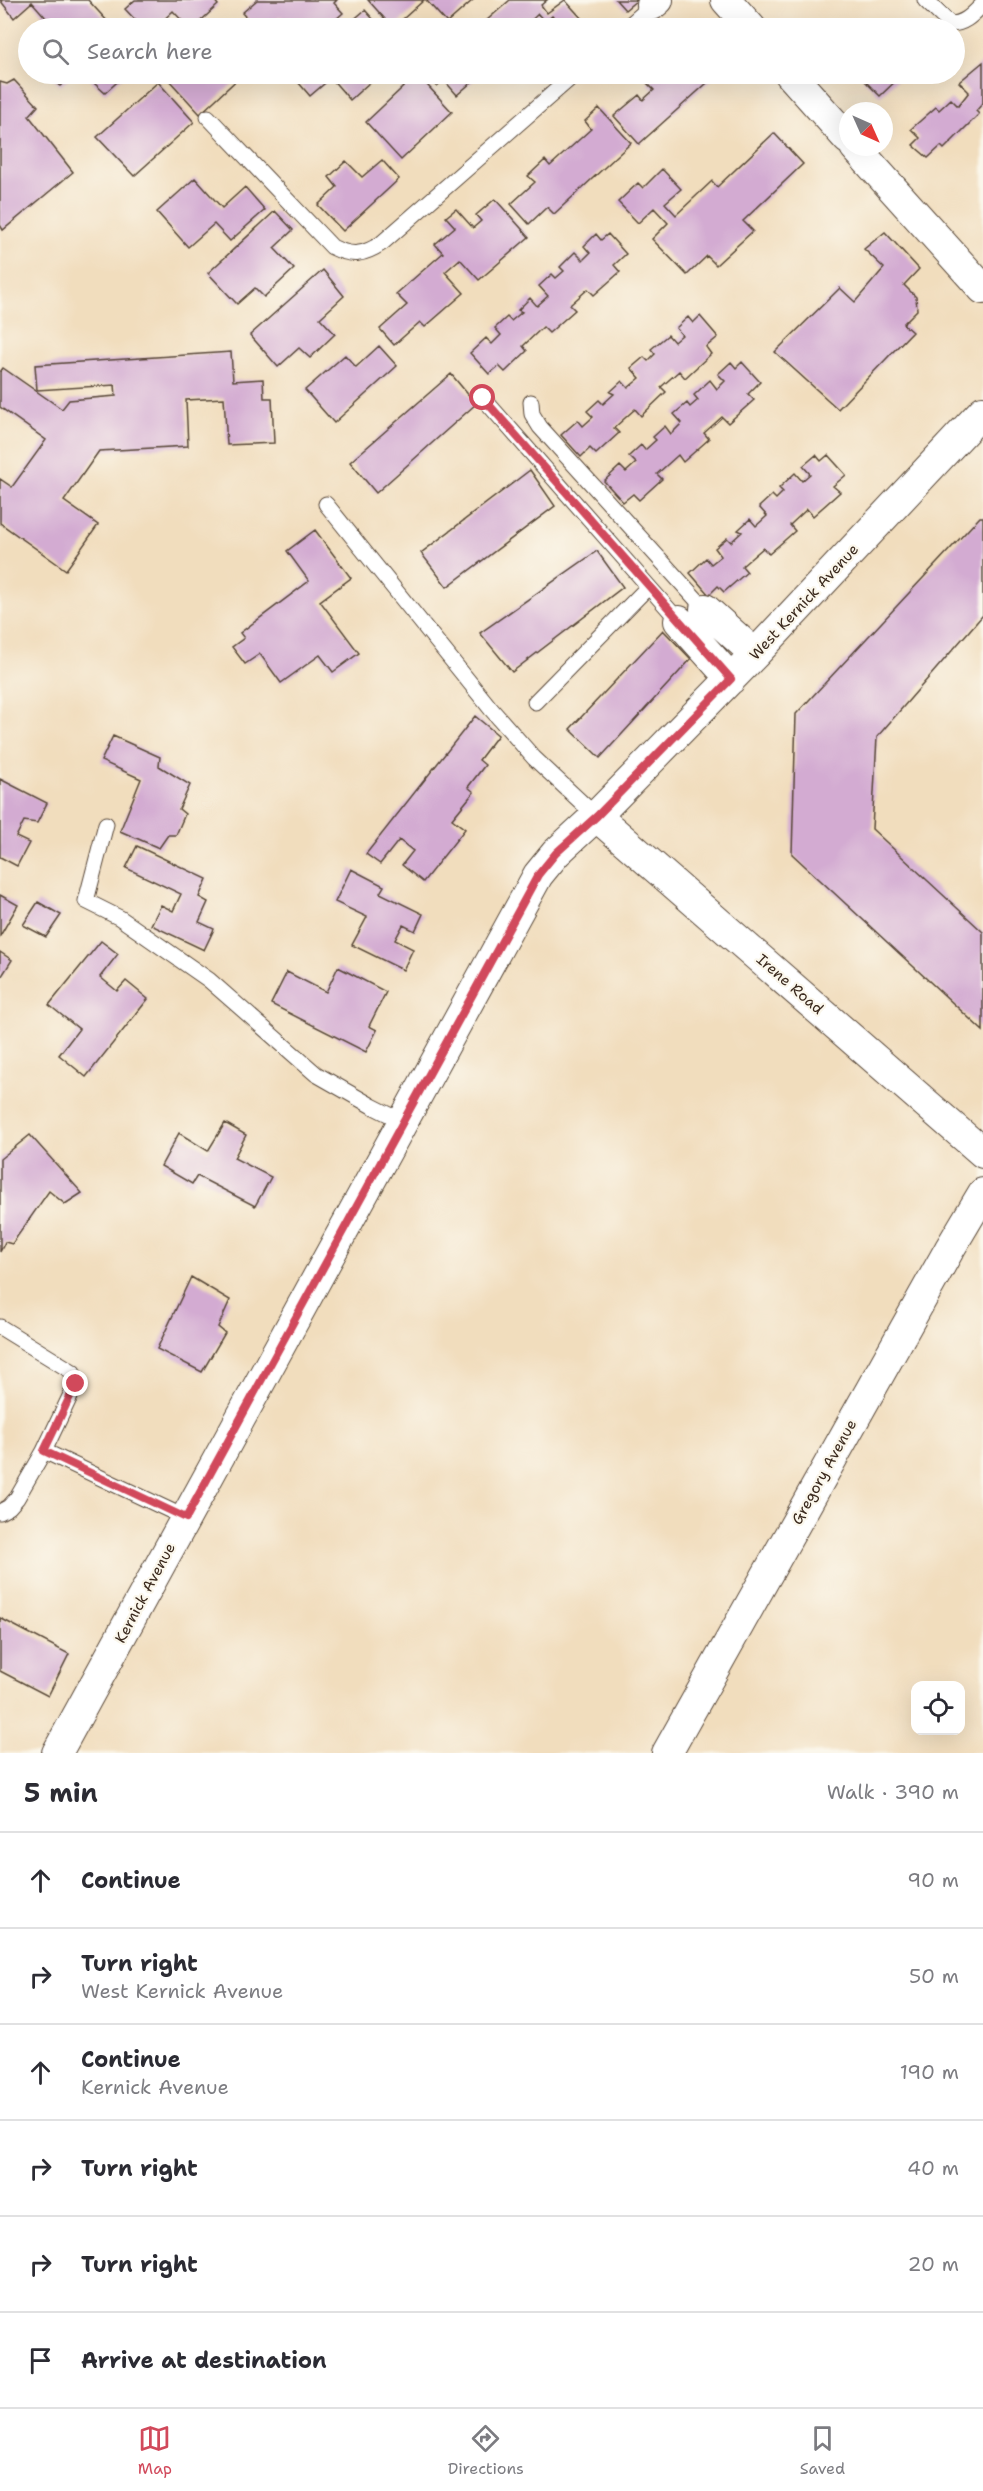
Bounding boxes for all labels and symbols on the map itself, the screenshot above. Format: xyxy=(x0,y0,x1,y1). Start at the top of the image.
north arrow xyxy=(839,102,893,156)
route start xyxy=(469,384,495,410)
street label: West Kernick Avenue xyxy=(745,540,863,664)
street label: Irene Road xyxy=(752,949,828,1019)
route end xyxy=(62,1370,88,1396)
street label: Gregory Avenue xyxy=(787,1416,861,1528)
street label: Kernick Avenue xyxy=(110,1539,180,1647)

